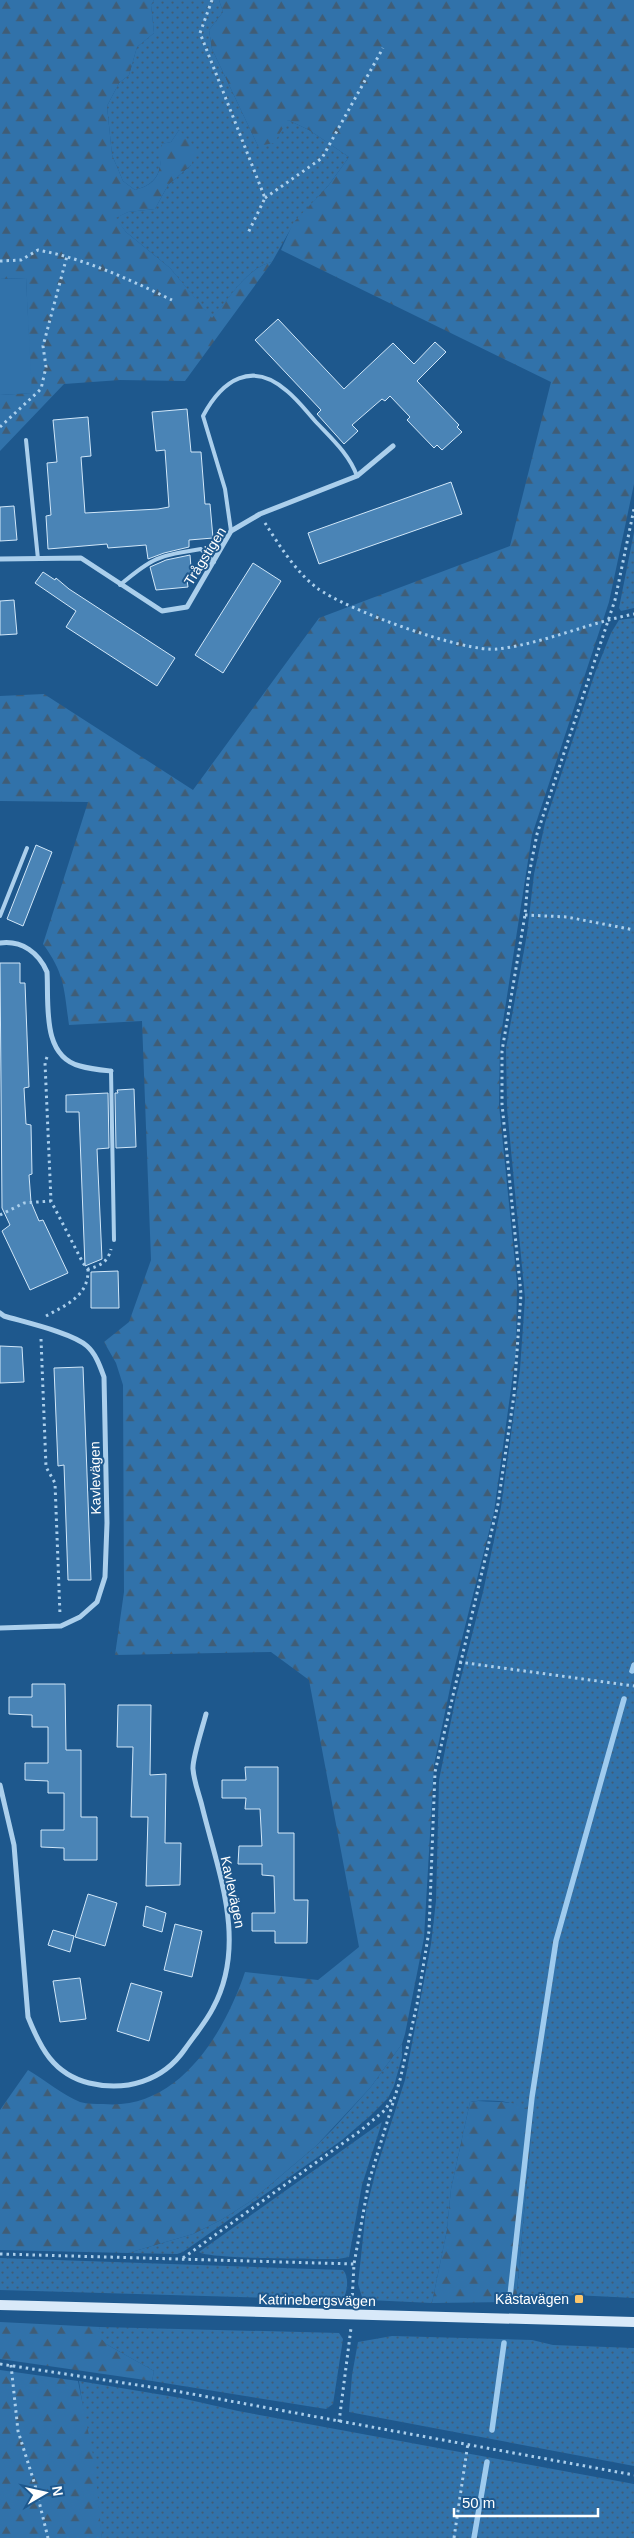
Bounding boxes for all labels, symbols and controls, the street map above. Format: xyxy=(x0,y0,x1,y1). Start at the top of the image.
street label: Trågstigen xyxy=(181,524,229,588)
street label: Kavlevägen xyxy=(86,1441,104,1515)
street label: Kavlevägen xyxy=(218,1855,248,1929)
street label: Katrinebergsvägen xyxy=(258,2291,376,2309)
place label: Kästavägen xyxy=(495,2291,569,2307)
marker: Kästavägen xyxy=(573,2293,585,2305)
north arrow xyxy=(20,2468,70,2518)
text: N xyxy=(49,2485,67,2497)
scale bar xyxy=(454,2486,598,2518)
text: 50 m xyxy=(462,2494,495,2511)

